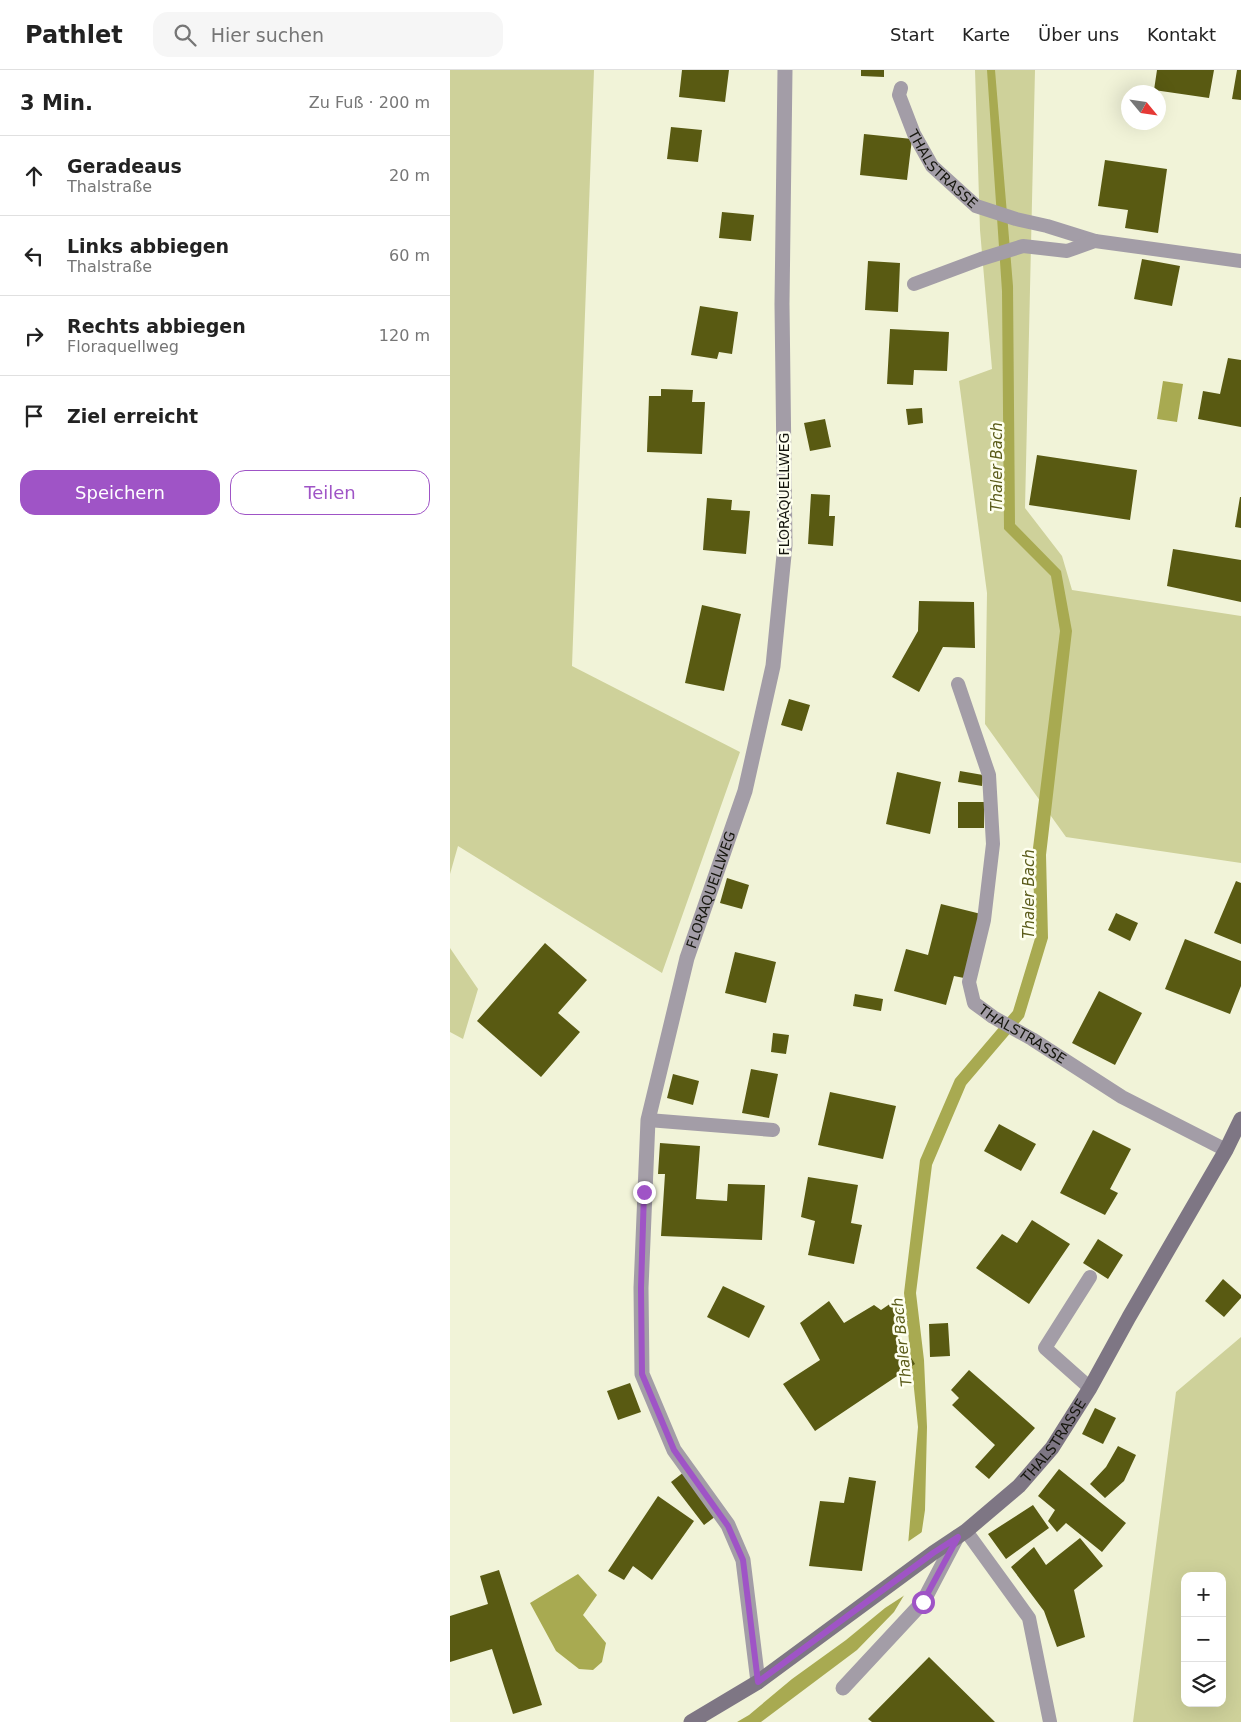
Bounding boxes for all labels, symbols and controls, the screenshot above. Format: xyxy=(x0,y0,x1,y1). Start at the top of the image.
search box xyxy=(153,12,503,57)
text: Pathlet xyxy=(25,21,123,49)
icon: search xyxy=(171,21,199,49)
text: Hier suchen xyxy=(211,24,324,46)
text: Start xyxy=(890,24,934,45)
text: Karte xyxy=(962,24,1010,45)
text: Über uns xyxy=(1038,24,1119,45)
text: Kontakt xyxy=(1147,24,1216,45)
north arrow xyxy=(1121,85,1166,130)
text: 3 Min. xyxy=(20,91,93,115)
text: Zu Fuß · 200 m xyxy=(309,93,430,112)
street label: THALSTRASSE xyxy=(905,126,981,212)
text: Geradeaus xyxy=(67,155,182,177)
icon: ahead xyxy=(20,162,48,190)
text: 20 m xyxy=(389,166,430,185)
text: Thalstraße xyxy=(67,177,152,196)
text: Links abbiegen xyxy=(67,235,229,257)
icon: left xyxy=(20,242,48,270)
text: 60 m xyxy=(389,246,430,265)
text: Thalstraße xyxy=(67,257,152,276)
text: Rechts abbiegen xyxy=(67,315,246,337)
icon: right xyxy=(20,322,48,350)
text: 120 m xyxy=(379,326,430,345)
text: Floraquellweg xyxy=(67,337,179,356)
icon: arrive xyxy=(20,402,48,430)
text: Ziel erreicht xyxy=(67,405,198,427)
water label: Thaler Bach xyxy=(988,422,1006,512)
street label: FLORAQUELLWEG xyxy=(776,433,792,555)
button: Speichern xyxy=(20,470,220,515)
button: Teilen xyxy=(230,470,430,515)
street label: FLORAQUELLWEG xyxy=(683,829,738,950)
water label: Thaler Bach xyxy=(1020,849,1038,939)
street label: THALSTRASSE xyxy=(975,1001,1069,1067)
route end xyxy=(633,1181,656,1204)
water label: Thaler Bach xyxy=(888,1297,916,1387)
street label: THALSTRASSE xyxy=(1017,1396,1089,1486)
map controls xyxy=(1181,1572,1226,1707)
button: + xyxy=(1181,1572,1226,1617)
route start xyxy=(912,1591,935,1614)
button: − xyxy=(1181,1617,1226,1662)
button: layers xyxy=(1181,1662,1226,1707)

